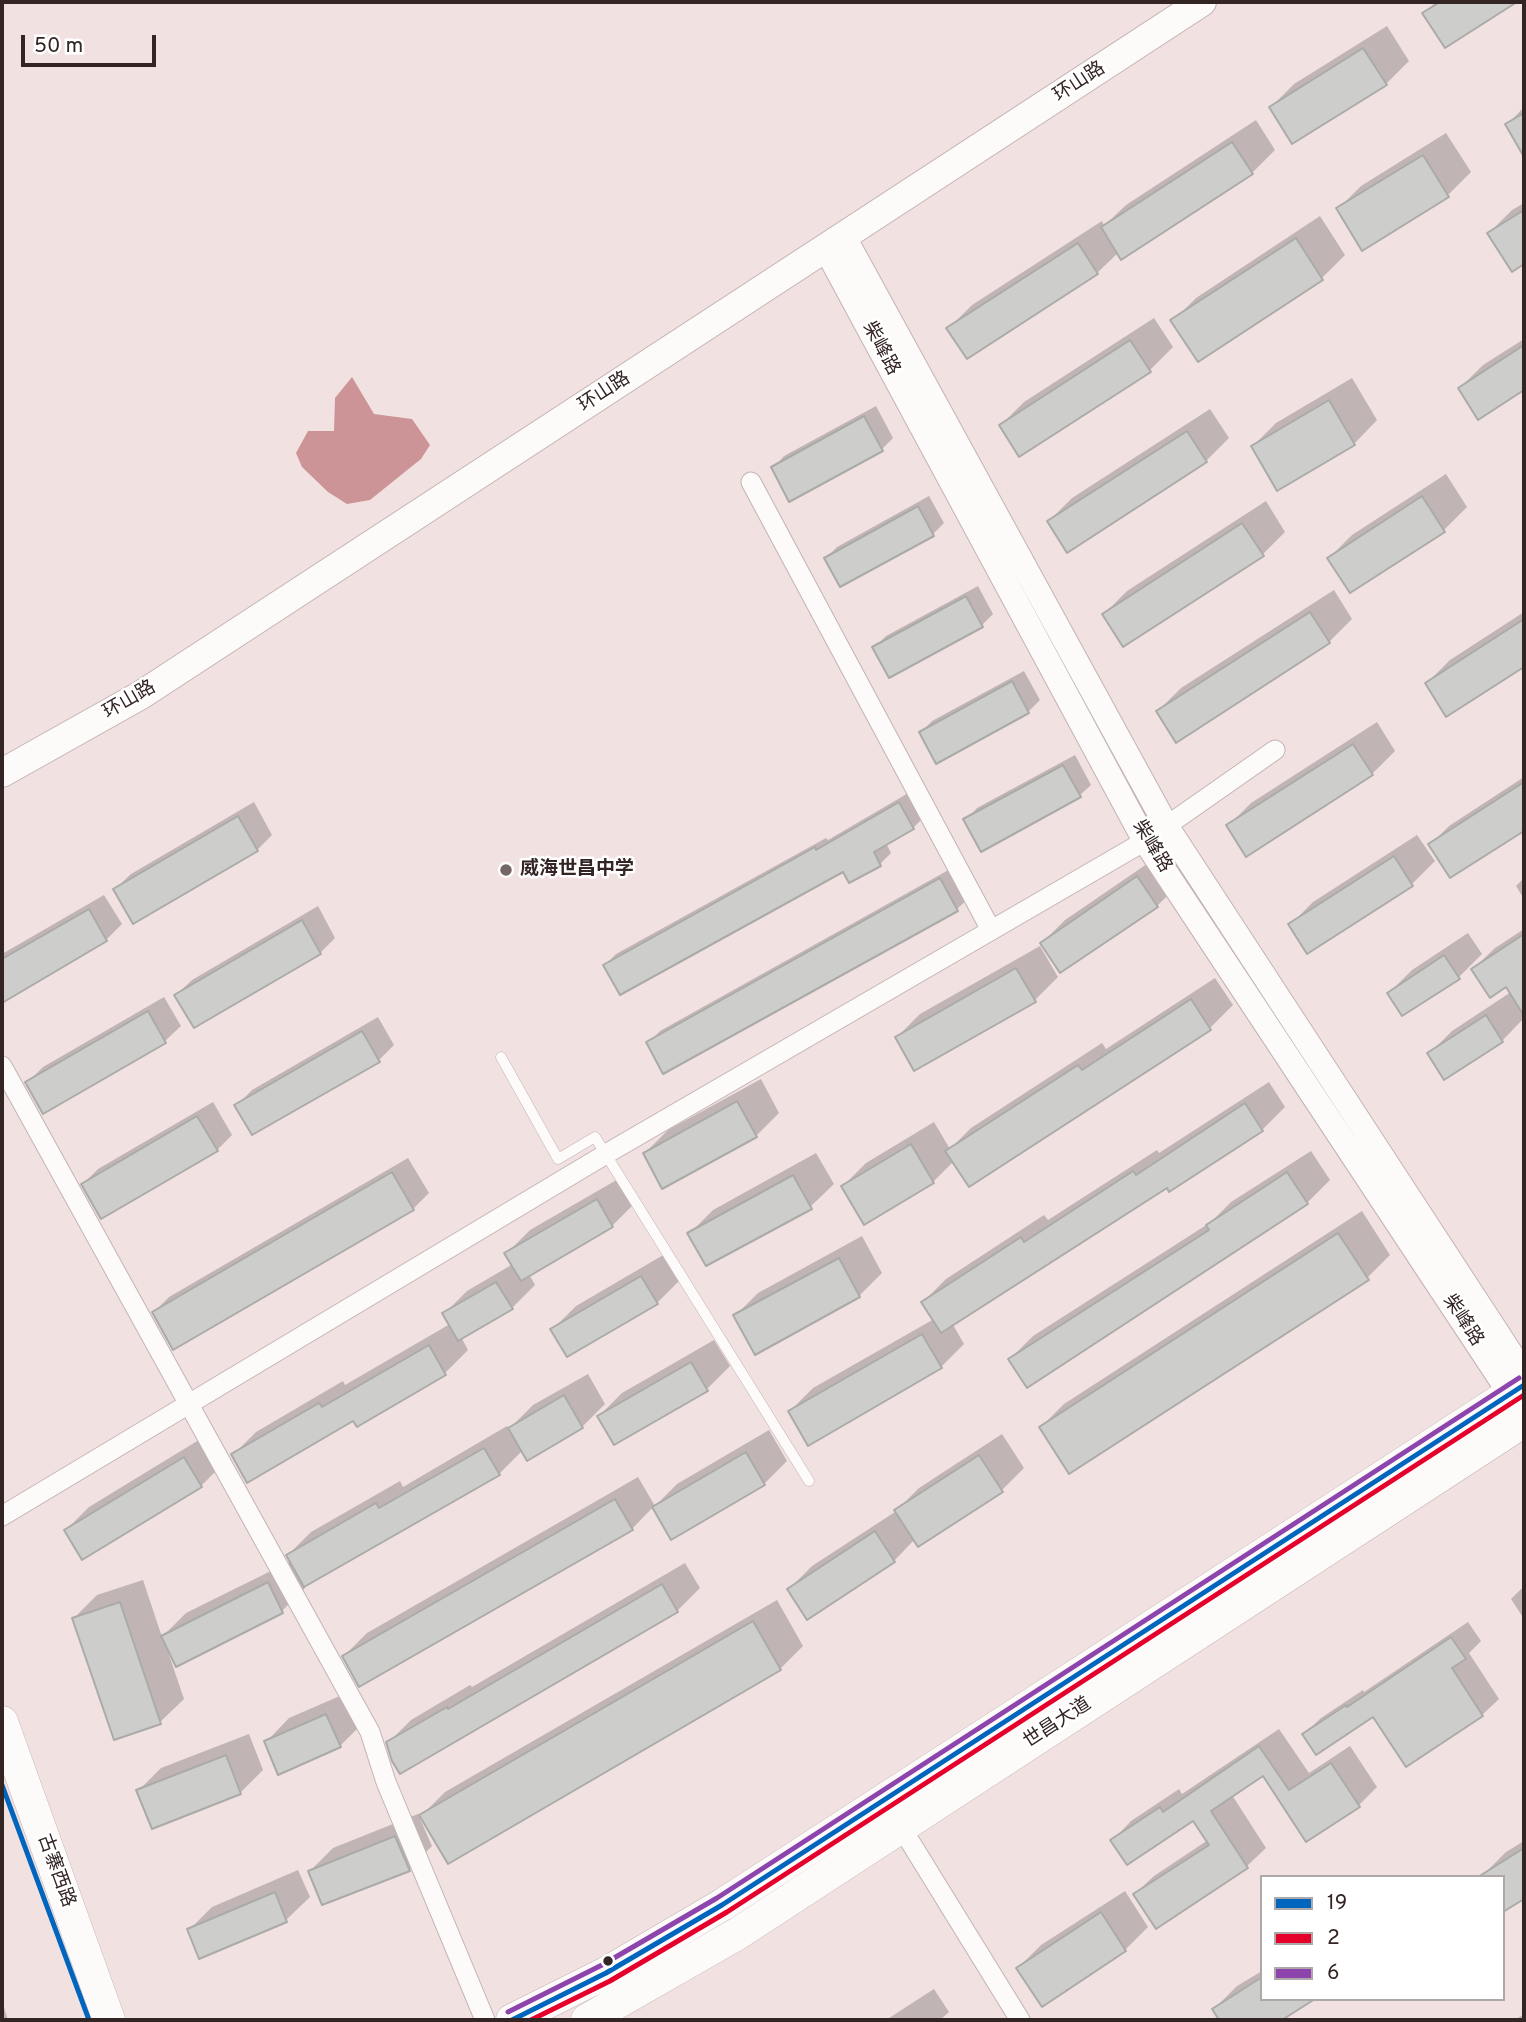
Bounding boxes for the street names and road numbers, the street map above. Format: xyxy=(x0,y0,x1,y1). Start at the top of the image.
street label: 环山路 xyxy=(1050,58,1110,108)
street label: 柴峰路 xyxy=(857,318,903,380)
street label: 环山路 xyxy=(575,368,635,418)
street label: 环山路 xyxy=(100,677,160,725)
street label: 柴峰路 xyxy=(1127,817,1175,877)
street label: 柴峰路 xyxy=(1437,1291,1487,1351)
street label: 世昌大道 xyxy=(1020,1694,1096,1754)
street label: 古寨西路 xyxy=(31,1831,79,1911)

